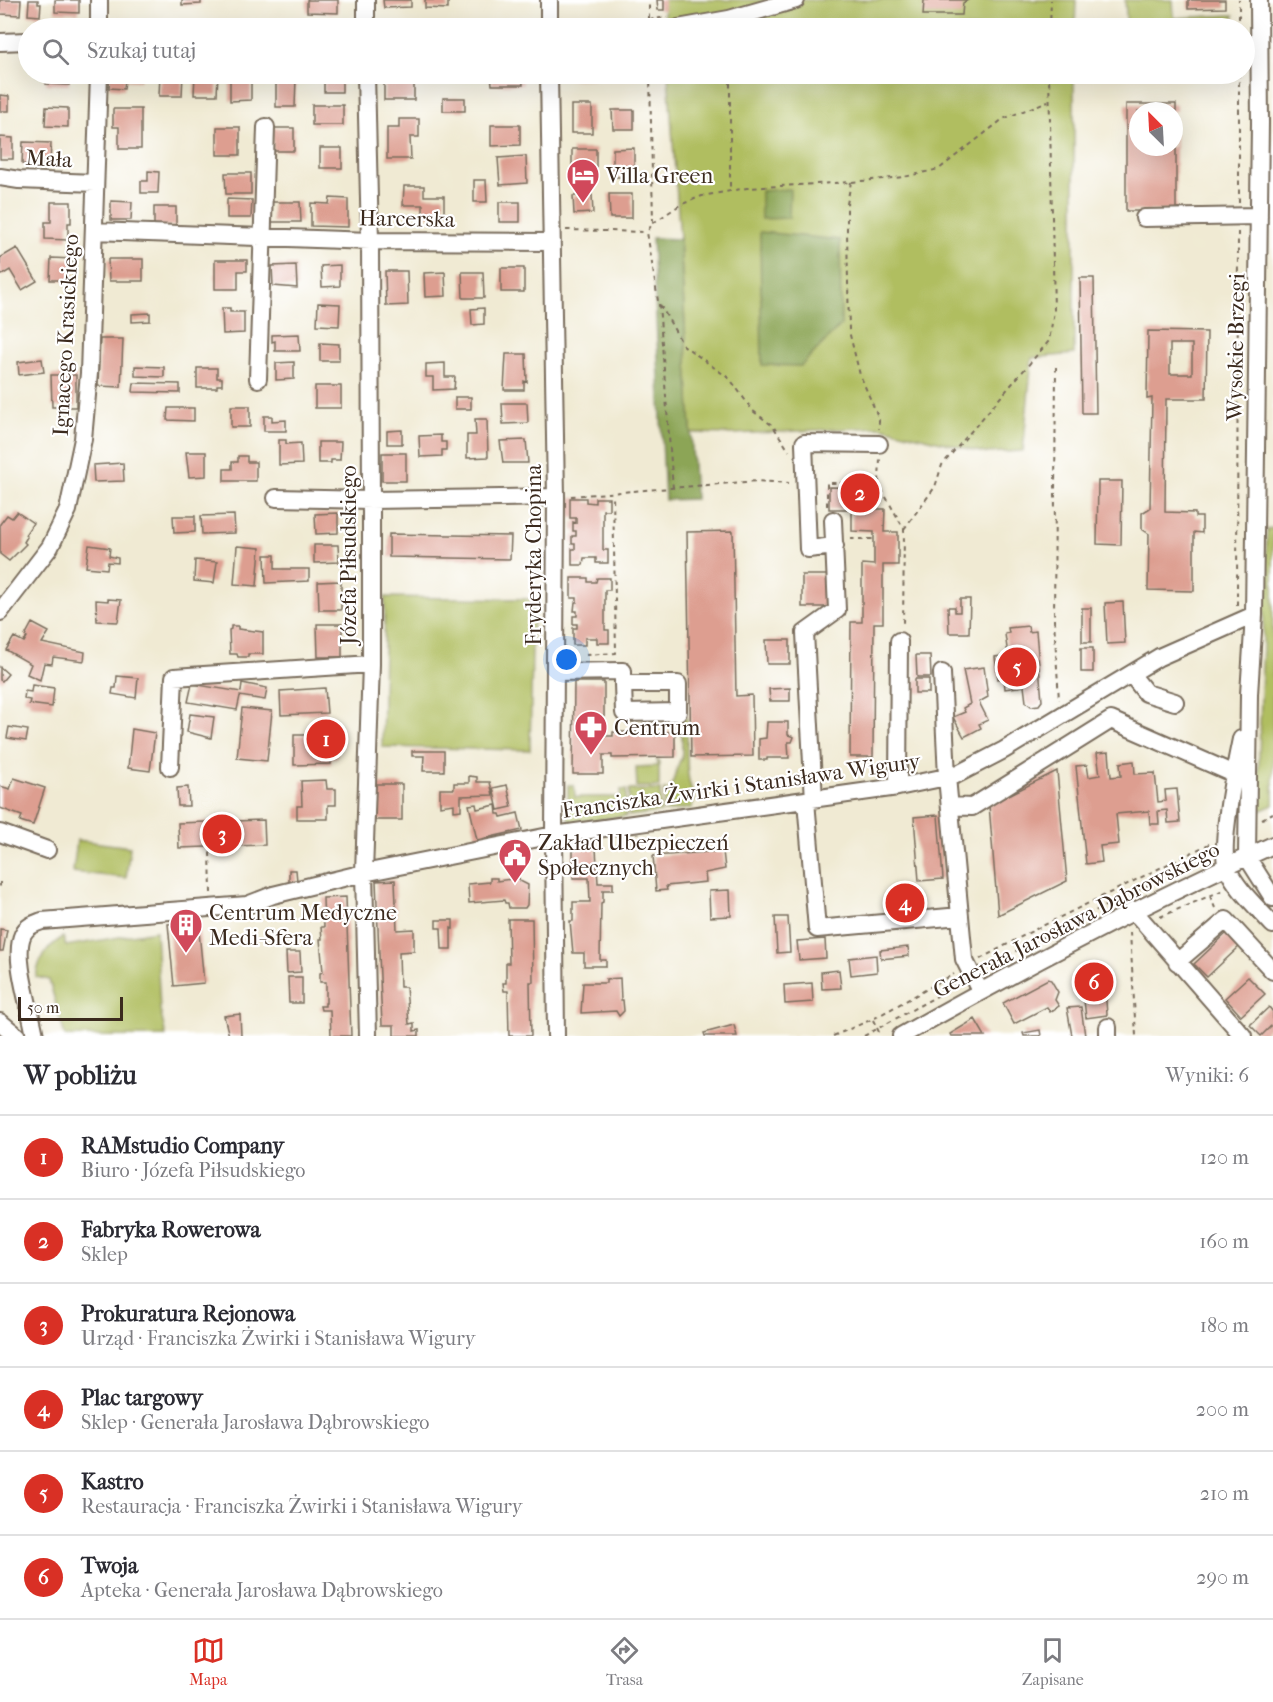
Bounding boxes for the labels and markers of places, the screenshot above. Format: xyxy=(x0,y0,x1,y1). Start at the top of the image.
hotel icon: Villa Green xyxy=(565,157,601,204)
place label: Villa Green xyxy=(605,163,713,189)
pin: 2 xyxy=(840,470,880,516)
pin: 5 xyxy=(998,644,1036,690)
pharmacy icon: Centrum xyxy=(573,709,609,756)
place label: Centrum xyxy=(614,715,701,741)
pin: 1 xyxy=(306,716,346,762)
pin: 3 xyxy=(202,812,242,856)
place label: Zakład Ubezpieczeń Społecznych xyxy=(538,830,729,881)
public building icon: Zakład Ubezpieczeń Społecznych xyxy=(497,837,533,884)
pin: 4 xyxy=(886,880,924,926)
place label: Centrum Medyczne Medi-Sfera xyxy=(209,900,397,951)
building icon: Centrum Medyczne Medi-Sfera xyxy=(168,907,204,954)
pin: 6 xyxy=(1074,960,1114,1004)

